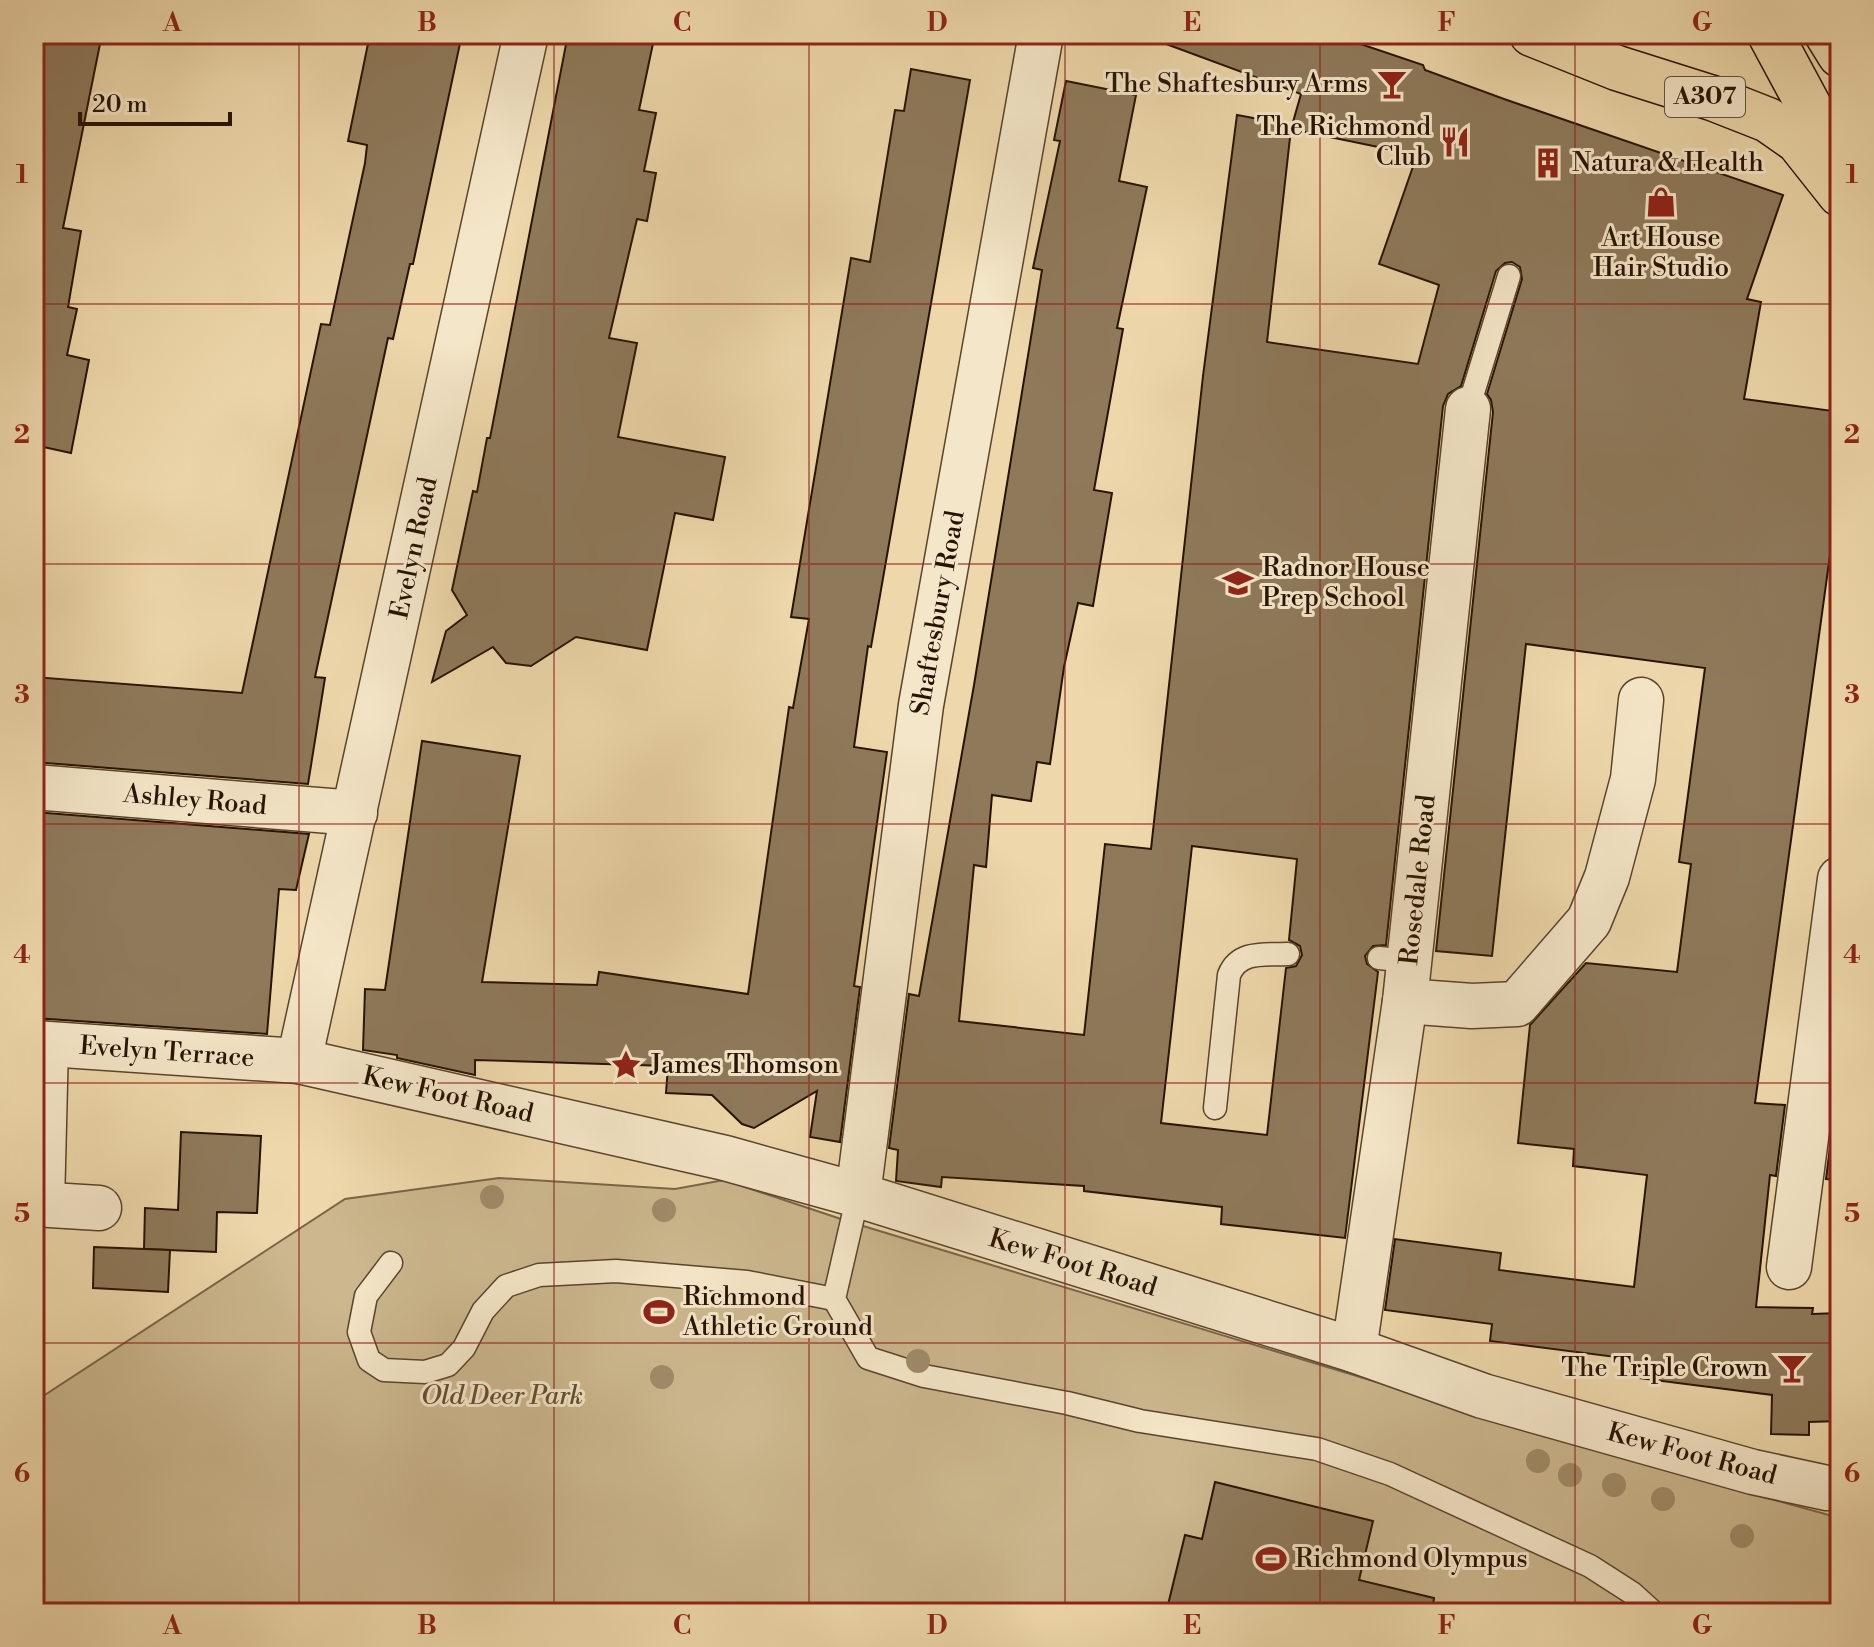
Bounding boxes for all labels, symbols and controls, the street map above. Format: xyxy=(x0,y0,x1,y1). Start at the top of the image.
text: A xyxy=(162,7,182,39)
text: B xyxy=(417,7,437,39)
text: C xyxy=(673,7,691,39)
text: D xyxy=(927,7,947,39)
text: E xyxy=(1183,7,1201,39)
text: F xyxy=(1438,7,1456,39)
text: G xyxy=(1692,7,1713,39)
bar icon: The Shaftesbury Arms xyxy=(1375,67,1409,101)
place label: The Shaftesbury Arms xyxy=(1105,68,1368,100)
scale bar xyxy=(80,76,230,126)
road number: A307 xyxy=(1665,77,1745,117)
text: 20 m xyxy=(92,90,148,120)
place label: The Richmond Club xyxy=(1257,111,1431,173)
restaurant icon: The Richmond Club xyxy=(1438,125,1472,159)
building icon: Natura & Health xyxy=(1531,146,1565,180)
place label: Natura & Health xyxy=(1572,147,1764,179)
text: 1 xyxy=(16,159,29,191)
text: 1 xyxy=(1846,159,1859,191)
shop icon: Art House Hair Studio xyxy=(1644,185,1678,219)
place label: Art House Hair Studio xyxy=(1593,222,1729,284)
text: 2 xyxy=(14,419,30,451)
text: 2 xyxy=(1844,419,1860,451)
street label: Evelyn Road xyxy=(383,474,445,622)
street label: Shaftesbury Road xyxy=(904,508,972,718)
place label: Radnor House Prep School xyxy=(1262,552,1430,614)
school or university icon: Radnor House Prep School xyxy=(1221,566,1255,600)
text: 3 xyxy=(14,679,30,711)
text: 3 xyxy=(1844,679,1860,711)
street label: Ashley Road xyxy=(121,778,268,822)
street label: Rosedale Road xyxy=(1393,793,1443,967)
text: 4 xyxy=(13,939,31,971)
text: 4 xyxy=(1843,939,1861,971)
street label: Evelyn Terrace xyxy=(78,1030,256,1074)
place icon: James Thomson xyxy=(609,1048,643,1082)
place label: James Thomson xyxy=(649,1049,839,1081)
street label: Kew Foot Road xyxy=(359,1060,537,1130)
text: 5 xyxy=(14,1198,30,1230)
text: 5 xyxy=(1844,1198,1860,1230)
street label: Kew Foot Road xyxy=(985,1222,1161,1304)
place label: Richmond Athletic Ground xyxy=(682,1281,873,1343)
sports icon: Richmond Athletic Ground xyxy=(642,1295,676,1329)
bar icon: The Triple Crown xyxy=(1775,1351,1809,1385)
place label: The Triple Crown xyxy=(1561,1352,1768,1384)
park label: Old Deer Park xyxy=(421,1380,583,1412)
street label: Kew Foot Road xyxy=(1604,1416,1781,1492)
text: 6 xyxy=(14,1458,30,1490)
text: 6 xyxy=(1844,1458,1860,1490)
sports icon: Richmond Olympus xyxy=(1254,1542,1288,1576)
place label: Richmond Olympus xyxy=(1295,1543,1528,1575)
text: A xyxy=(162,1610,182,1642)
text: B xyxy=(417,1610,437,1642)
text: C xyxy=(673,1610,691,1642)
text: D xyxy=(927,1610,947,1642)
text: E xyxy=(1183,1610,1201,1642)
text: F xyxy=(1438,1610,1456,1642)
text: G xyxy=(1692,1610,1713,1642)

